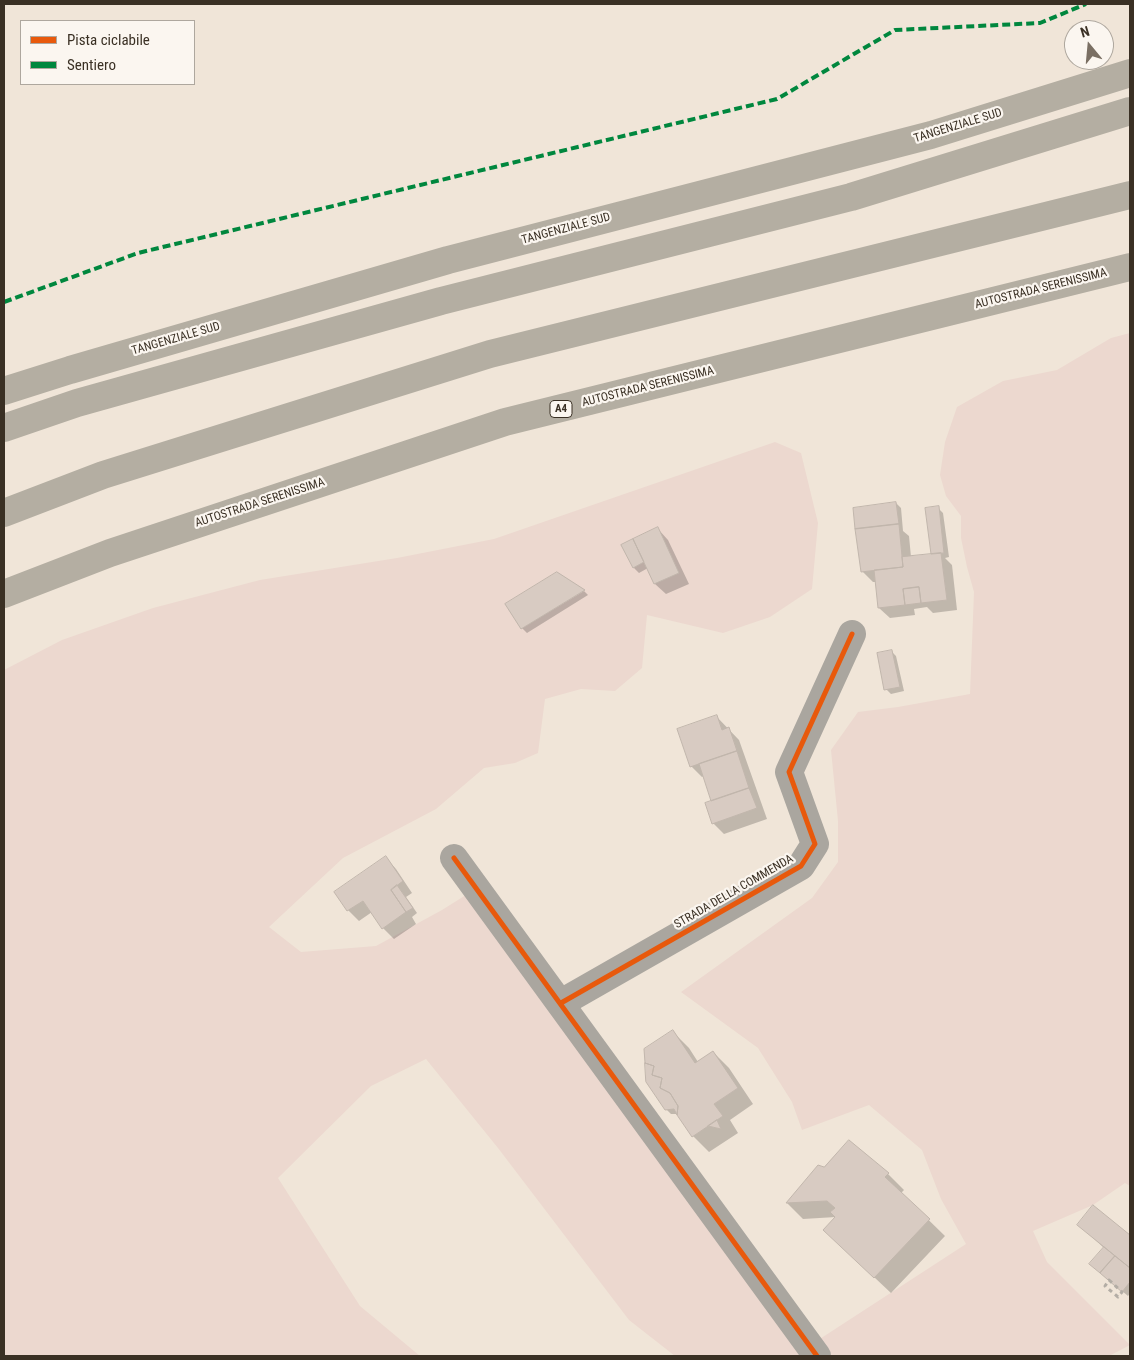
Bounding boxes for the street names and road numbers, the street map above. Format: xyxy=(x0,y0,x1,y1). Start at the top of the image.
street label: TANGENZIALE SUD xyxy=(912,106,1004,146)
street label: TANGENZIALE SUD xyxy=(520,210,612,248)
street label: AUTOSTRADA SERENISSIMA xyxy=(974,266,1108,312)
street label: TANGENZIALE SUD xyxy=(130,320,222,358)
street label: AUTOSTRADA SERENISSIMA xyxy=(581,364,715,410)
road number: A4 xyxy=(550,400,572,418)
street label: AUTOSTRADA SERENISSIMA xyxy=(193,475,327,531)
street label: STRADA DELLA COMMENDA xyxy=(672,852,796,932)

